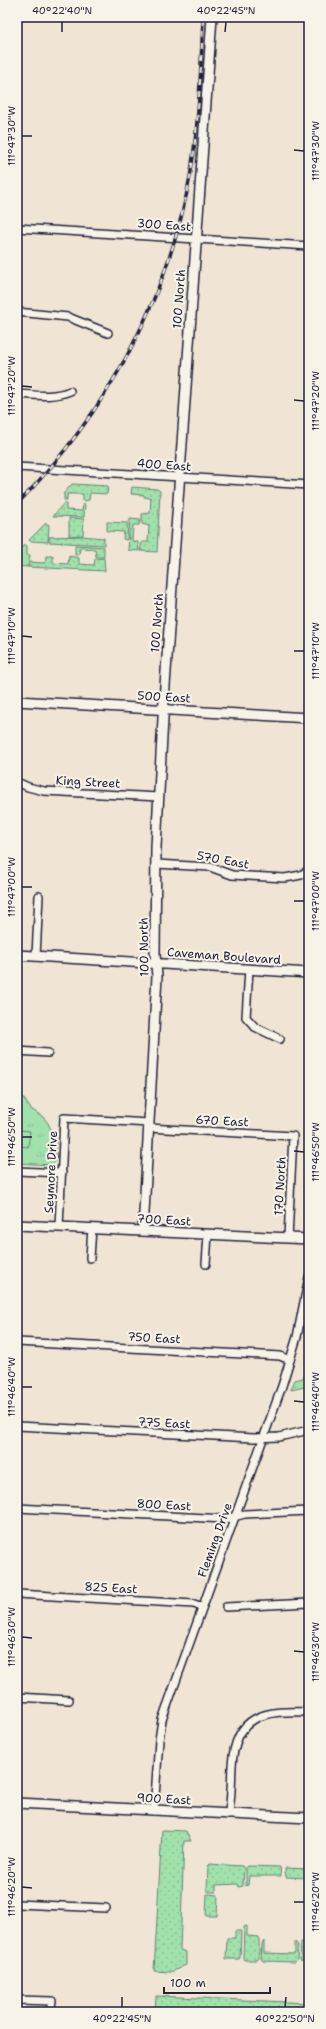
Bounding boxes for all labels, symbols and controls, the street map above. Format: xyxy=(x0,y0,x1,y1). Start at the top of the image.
text: 40°22'40"N xyxy=(32,4,92,17)
text: 40°22'45"N xyxy=(197,4,255,17)
text: 111°47'30"W xyxy=(5,105,18,166)
text: 111°47'30"W xyxy=(309,120,322,181)
street label: 300 East xyxy=(136,215,192,235)
street label: 100 North xyxy=(169,269,189,329)
text: 111°47'20"W xyxy=(5,356,18,416)
text: 111°47'20"W xyxy=(309,371,322,431)
street label: 400 East xyxy=(136,455,192,475)
street label: 100 North xyxy=(147,593,167,653)
text: 111°47'10"W xyxy=(5,607,18,665)
text: 111°47'10"W xyxy=(309,622,322,680)
street label: 500 East xyxy=(137,688,191,706)
street label: King Street xyxy=(55,772,121,792)
street label: 570 East xyxy=(196,848,250,872)
text: 111°47'00"W xyxy=(5,856,18,917)
text: 111°47'00"W xyxy=(309,870,322,931)
street label: 100 North xyxy=(135,917,153,977)
street label: Caveman Boulevard xyxy=(167,944,282,968)
text: 111°46'50"W xyxy=(5,1107,18,1167)
street label: 670 East xyxy=(195,1112,249,1130)
text: 111°46'50"W xyxy=(309,1122,322,1182)
street label: Seymore Drive xyxy=(41,1130,61,1214)
street label: 170 North xyxy=(270,1156,290,1216)
street label: 700 East xyxy=(136,1211,192,1229)
street label: 750 East xyxy=(127,1329,181,1347)
text: 111°46'40"W xyxy=(5,1357,18,1417)
text: 111°46'40"W xyxy=(309,1372,322,1432)
street label: 775 East xyxy=(137,1414,191,1432)
street label: 800 East xyxy=(136,1496,192,1514)
street label: Fleming Drive xyxy=(194,1500,236,1580)
street label: 825 East xyxy=(84,1579,138,1597)
text: 111°46'30"W xyxy=(5,1607,18,1667)
text: 111°46'30"W xyxy=(309,1622,322,1682)
street label: 900 East xyxy=(136,1790,192,1808)
text: 111°46'20"W xyxy=(5,1857,18,1917)
text: 111°46'20"W xyxy=(309,1872,322,1932)
scale bar xyxy=(164,1969,270,1995)
text: 100 m xyxy=(170,1975,206,1991)
text: 40°22'45"N xyxy=(93,2012,151,2025)
text: 40°22'50"N xyxy=(255,2012,315,2025)

